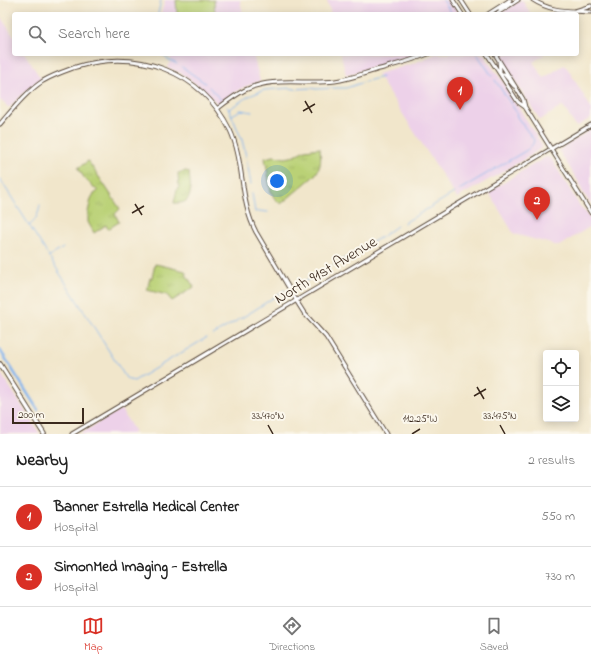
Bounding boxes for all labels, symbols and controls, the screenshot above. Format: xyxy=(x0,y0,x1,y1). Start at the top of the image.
search box xyxy=(12,12,579,56)
icon: search xyxy=(26,23,48,45)
text: Search here xyxy=(58,23,130,45)
pin: 1 xyxy=(447,77,473,110)
your location xyxy=(267,171,287,191)
pin: 2 xyxy=(524,187,550,220)
street label: North 91st Avenue xyxy=(270,230,383,311)
map controls xyxy=(543,350,579,422)
button: locate xyxy=(543,350,579,386)
button: layers xyxy=(543,386,579,422)
scale bar xyxy=(12,406,84,425)
text: 200 m xyxy=(18,407,44,423)
text: 33.470°N xyxy=(252,409,284,424)
text: 33.475°N xyxy=(483,409,517,424)
text: 112.25°W xyxy=(403,412,437,427)
text: Nearby xyxy=(16,448,68,473)
text: 2 results xyxy=(528,451,575,470)
text: Banner Estrella Medical Center xyxy=(54,496,239,518)
text: 1 xyxy=(27,507,31,526)
text: 550 m xyxy=(541,507,575,526)
text: Hospital xyxy=(54,518,98,537)
text: SimonMed Imaging - Estrella xyxy=(54,556,227,578)
text: 2 xyxy=(26,567,32,586)
text: 730 m xyxy=(545,567,575,586)
text: Hospital xyxy=(54,578,98,597)
tab: Map xyxy=(82,615,104,655)
tab: Directions xyxy=(269,615,315,655)
tab: Saved xyxy=(480,615,509,655)

